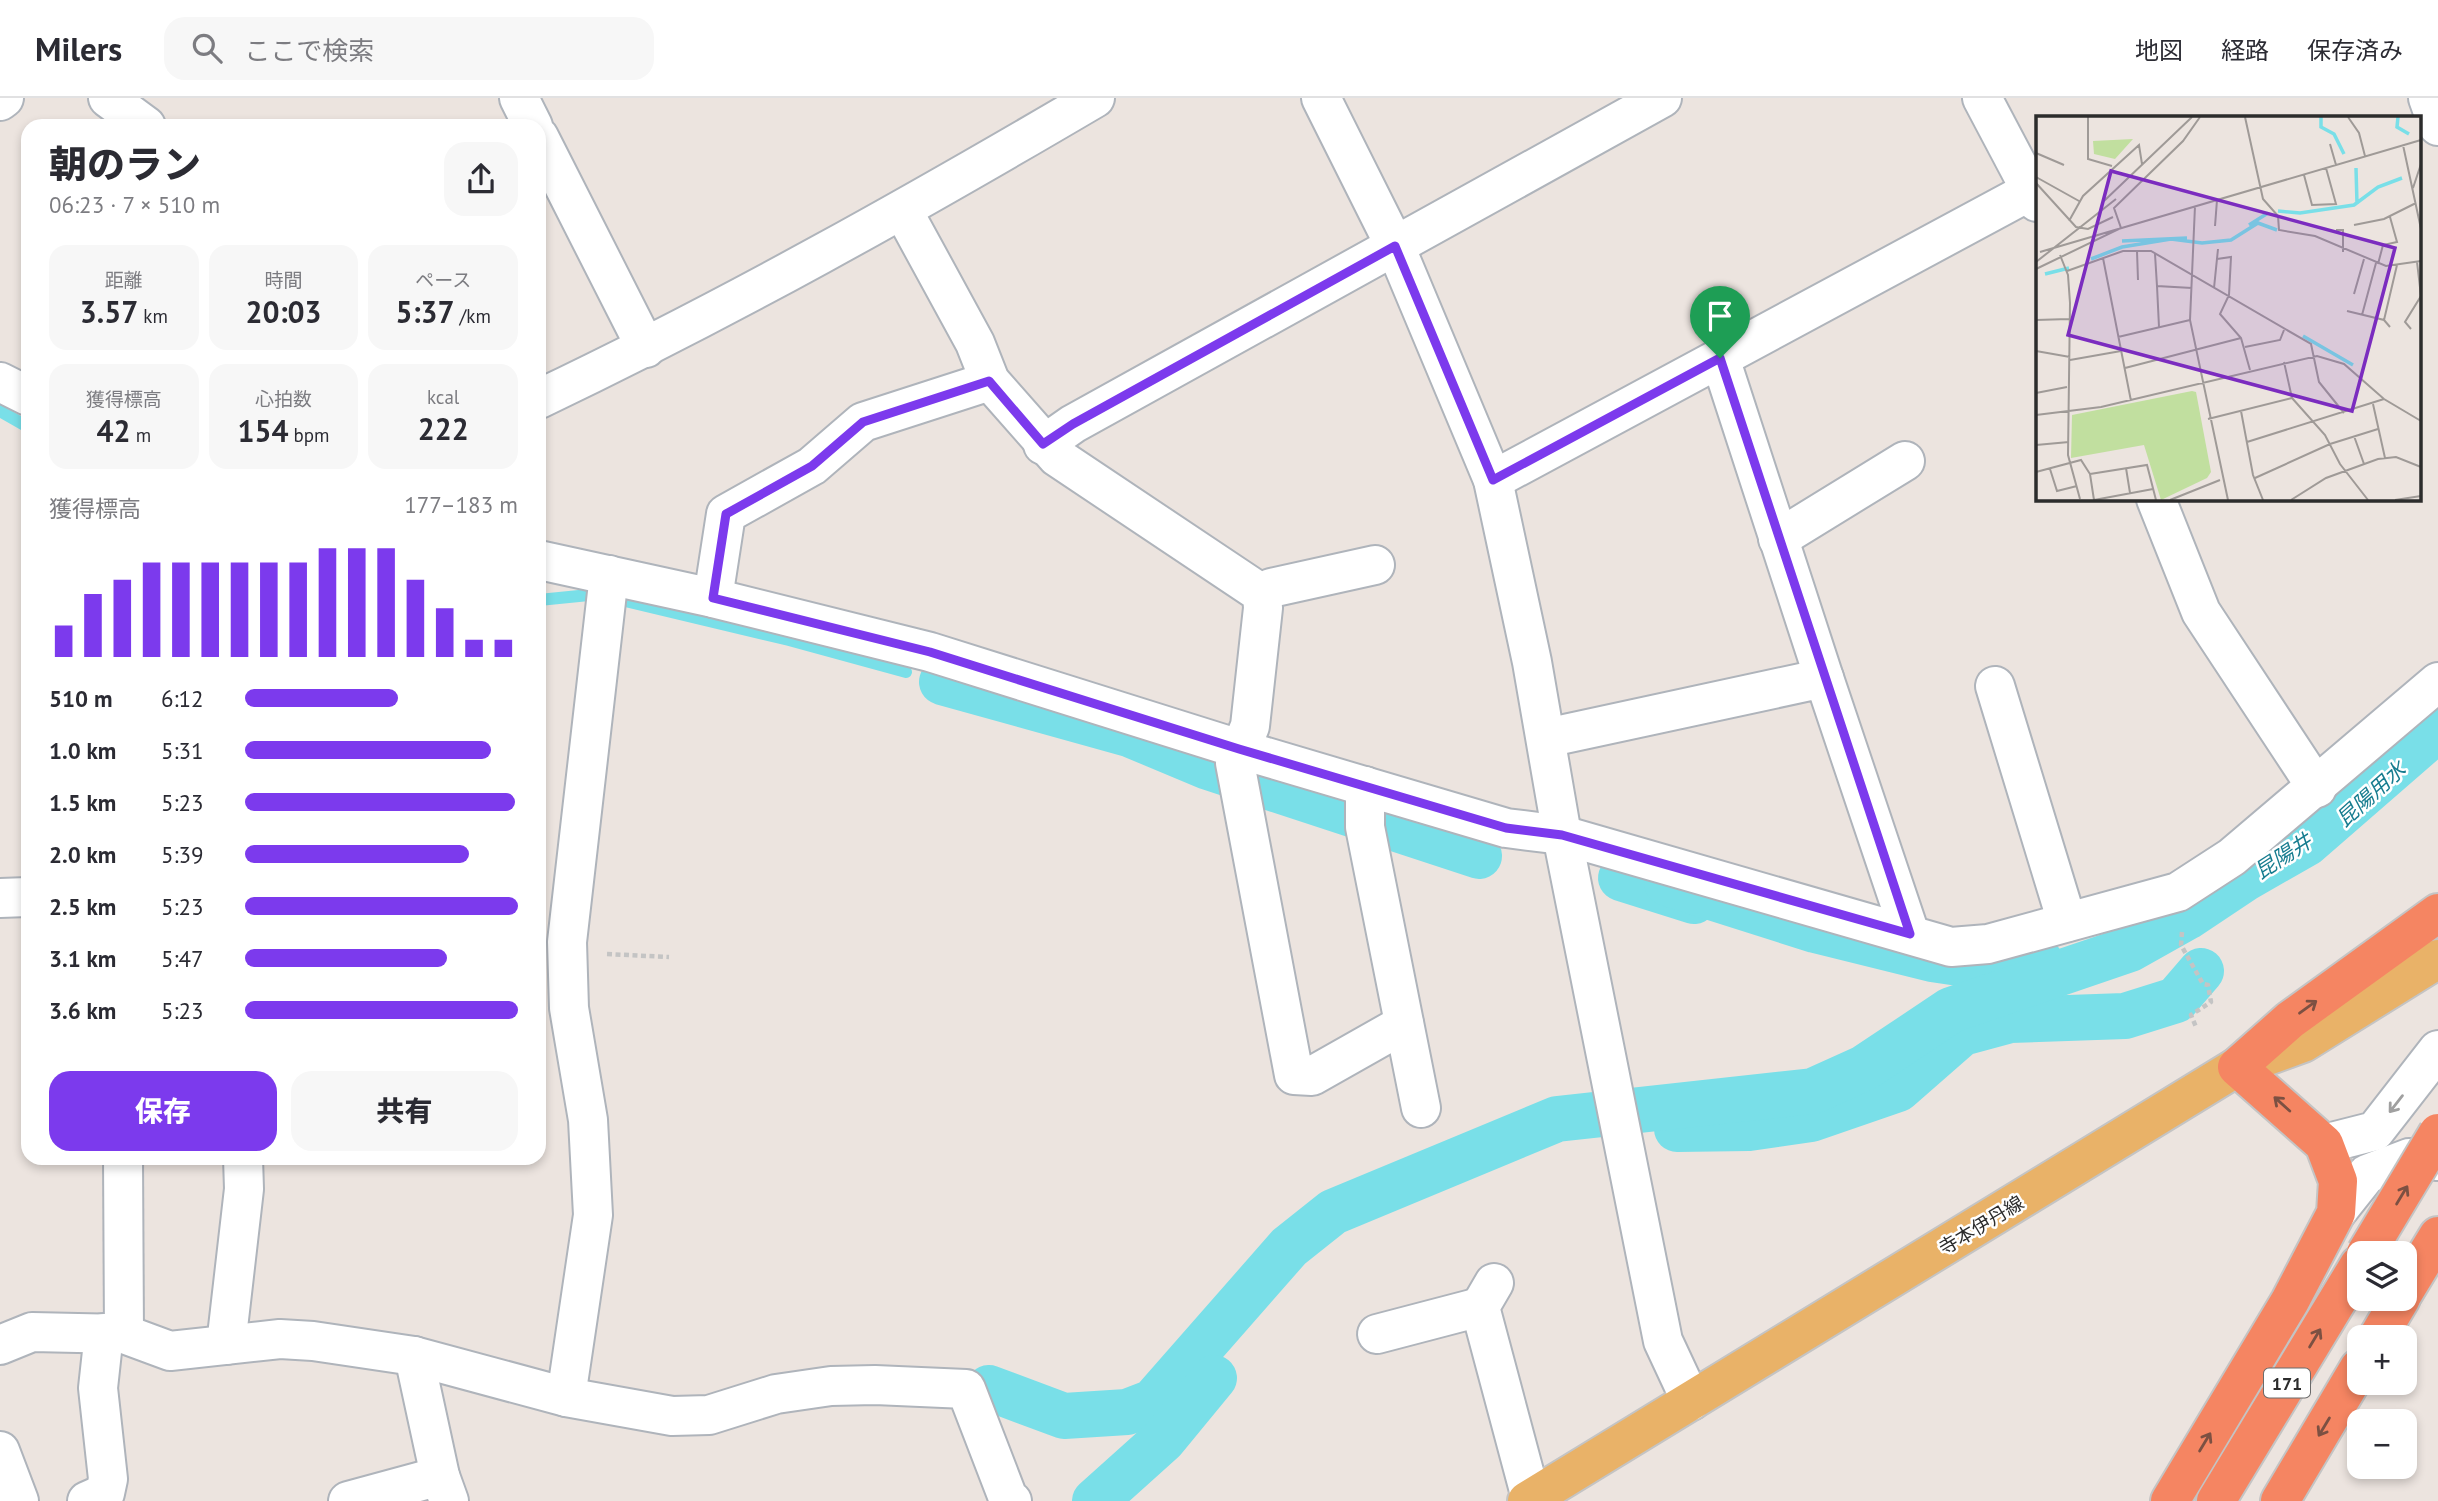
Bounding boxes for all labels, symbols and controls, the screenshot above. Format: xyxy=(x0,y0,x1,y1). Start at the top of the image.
search box xyxy=(164,17,654,80)
text: Milers xyxy=(35,27,122,70)
icon: search xyxy=(188,29,226,67)
text: ここで検索 xyxy=(244,34,374,67)
text: 地図 xyxy=(2135,35,2183,66)
text: 経路 xyxy=(2221,35,2269,66)
text: 保存済み xyxy=(2307,35,2403,66)
inset map xyxy=(2036,116,2420,500)
text: 朝のラン xyxy=(49,139,201,188)
button: share xyxy=(444,142,518,216)
text: 06:23 · 7 × 510 m xyxy=(49,190,220,219)
text: 距離 xyxy=(105,268,143,292)
text: 時間 xyxy=(264,268,303,292)
text: ペース xyxy=(415,268,471,292)
pin xyxy=(1690,286,1750,358)
text: 3.57 xyxy=(80,292,138,331)
text: 20:03 xyxy=(245,292,322,331)
text: 5:37 xyxy=(395,292,455,331)
icon: arrive xyxy=(1701,297,1739,335)
text: km xyxy=(138,304,168,328)
text: /km xyxy=(455,304,491,328)
text: kcal xyxy=(427,385,459,409)
text: 獲得標高 xyxy=(86,387,162,411)
text: 心拍数 xyxy=(255,387,312,411)
text: 222 xyxy=(418,409,469,448)
text: 42 xyxy=(97,411,131,450)
text: 154 xyxy=(237,411,288,450)
text: m xyxy=(131,423,151,447)
text: bpm xyxy=(288,423,330,447)
text: 177–183 m xyxy=(404,490,518,519)
text: 獲得標高 xyxy=(49,494,141,523)
text: 510 m xyxy=(49,684,112,713)
text: 6:12 xyxy=(161,684,204,713)
text: 1.0 km xyxy=(49,736,116,765)
text: 5:31 xyxy=(161,736,204,765)
water label: 昆陽用水 xyxy=(2331,755,2413,832)
text: 1.5 km xyxy=(49,788,116,817)
text: 5:23 xyxy=(161,788,204,817)
water label: 昆陽井 xyxy=(2249,826,2318,884)
text: 2.0 km xyxy=(49,840,116,869)
text: 5:39 xyxy=(161,840,204,869)
text: 2.5 km xyxy=(49,892,116,921)
text: 5:23 xyxy=(161,892,204,921)
text: 3.1 km xyxy=(49,944,116,973)
text: 5:47 xyxy=(161,944,204,973)
text: 3.6 km xyxy=(49,996,116,1025)
text: 5:23 xyxy=(161,996,204,1025)
one-way arrow xyxy=(2298,1000,2317,1014)
button: 保存 xyxy=(49,1071,277,1151)
button: 共有 xyxy=(291,1071,518,1151)
one-way arrow xyxy=(2389,1095,2404,1113)
one-way arrow xyxy=(2273,1097,2291,1113)
one-way arrow xyxy=(2395,1185,2409,1205)
street label: 寺本伊丹線 xyxy=(1934,1190,2028,1260)
map controls xyxy=(2347,1241,2417,1479)
button: layers xyxy=(2347,1241,2417,1311)
button: + xyxy=(2347,1325,2417,1395)
one-way arrow xyxy=(2307,1329,2322,1348)
road number: 171 xyxy=(2264,1368,2310,1398)
button: − xyxy=(2347,1409,2417,1479)
one-way arrow xyxy=(2317,1416,2331,1436)
one-way arrow xyxy=(2198,1433,2212,1453)

